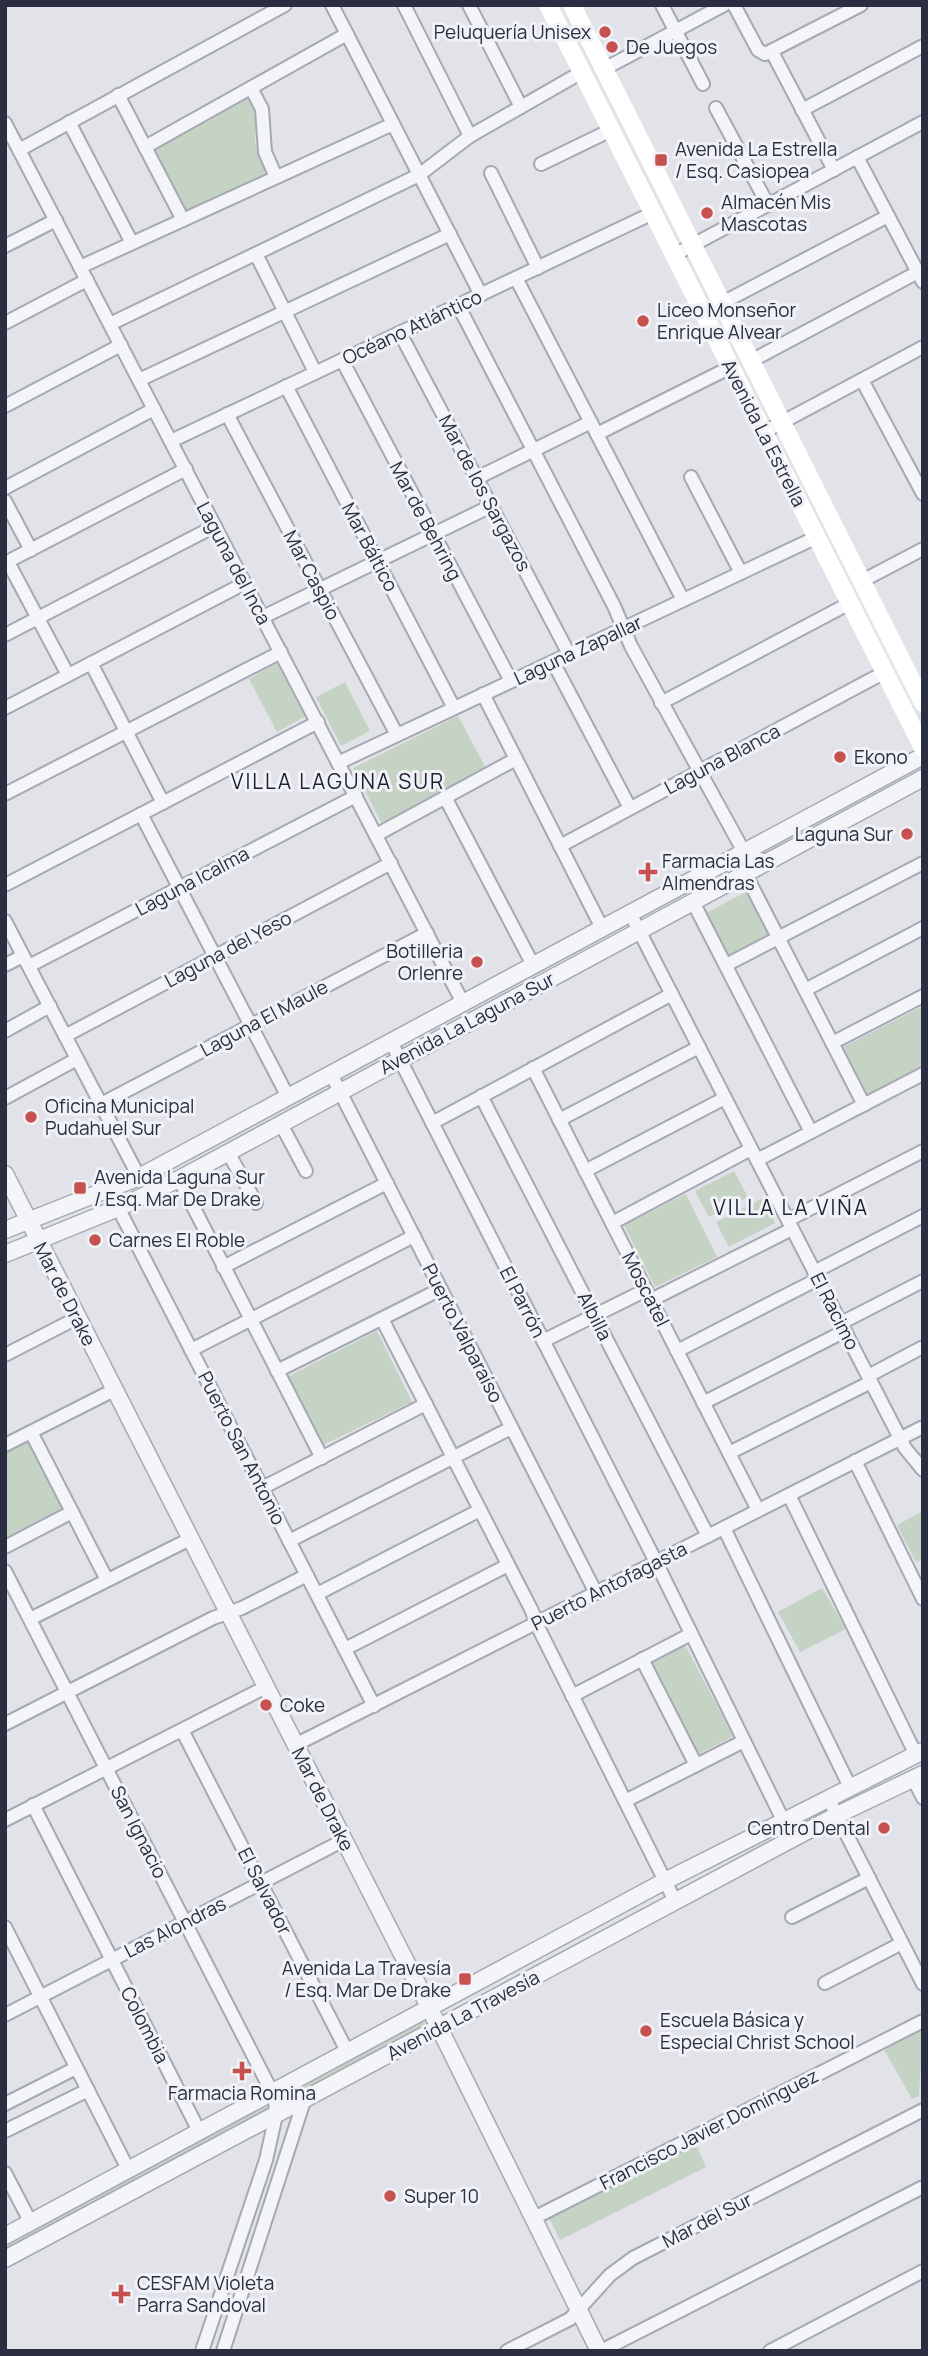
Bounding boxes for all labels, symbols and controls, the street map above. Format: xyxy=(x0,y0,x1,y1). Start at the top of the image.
place label: Peluquería Unisex xyxy=(434,19,591,45)
marker: Peluquería Unisex xyxy=(597,24,613,40)
place label: De Juegos xyxy=(626,34,717,60)
marker: De Juegos xyxy=(604,39,620,55)
place label: Avenida La Estrella / Esq. Casiopea xyxy=(675,136,837,184)
marker: Avenida La Estrella / Esq. Casiopea xyxy=(653,152,669,168)
place label: Almacén Mis Mascotas xyxy=(721,189,831,237)
marker: Almacén Mis Mascotas xyxy=(699,205,715,221)
street label: Océano Atlántico xyxy=(338,283,486,371)
place label: Liceo Monseñor Enrique Alvear xyxy=(657,297,797,345)
marker: Liceo Monseñor Enrique Alvear xyxy=(635,313,651,329)
street label: Avenida La Estrella xyxy=(716,355,812,511)
street label: Mar de los Sargazos xyxy=(433,410,537,576)
street label: Mar de Behring xyxy=(384,457,468,585)
street label: Laguna del Inca xyxy=(191,497,277,629)
street label: Mar Báltico xyxy=(336,498,404,596)
street label: Mar Caspio xyxy=(277,526,347,624)
street label: Laguna Zapallar xyxy=(510,609,646,691)
street label: Laguna Blanca xyxy=(660,718,784,800)
place label: Ekono xyxy=(854,744,908,770)
marker: Ekono xyxy=(832,749,848,765)
district label: VILLA LAGUNA SUR xyxy=(231,767,445,795)
place label: Laguna Sur xyxy=(795,821,893,847)
marker: Laguna Sur xyxy=(899,826,915,842)
street label: Laguna Icalma xyxy=(131,840,253,922)
place label: Farmacia Las Almendras xyxy=(662,848,775,896)
marker: Farmacia Las Almendras xyxy=(640,864,656,880)
street label: Laguna del Yeso xyxy=(160,905,296,993)
place label: Botilleria Orlenre xyxy=(386,938,463,986)
marker: Botilleria Orlenre xyxy=(469,954,485,970)
street label: Avenida La Laguna Sur xyxy=(375,966,559,1080)
street label: Laguna El Maule xyxy=(196,973,332,1063)
place label: Oficina Municipal Pudahuel Sur xyxy=(45,1093,194,1141)
marker: Oficina Municipal Pudahuel Sur xyxy=(23,1109,39,1125)
place label: Avenida Laguna Sur / Esq. Mar De Drake xyxy=(94,1164,265,1212)
marker: Avenida Laguna Sur / Esq. Mar De Drake xyxy=(72,1180,88,1196)
district label: VILLA LA VIÑA xyxy=(713,1193,869,1221)
place label: Carnes El Roble xyxy=(109,1227,245,1253)
marker: Carnes El Roble xyxy=(87,1232,103,1248)
street label: Mar de Drake xyxy=(28,1238,102,1350)
street label: Moscatel xyxy=(616,1247,676,1331)
street label: Puerto Valparaíso xyxy=(417,1259,509,1407)
street label: El Parrón xyxy=(494,1262,552,1342)
street label: El Racimo xyxy=(804,1268,866,1354)
street label: Albilla xyxy=(572,1287,618,1345)
street label: Puerto San Antonio xyxy=(192,1367,292,1529)
street label: Puerto Antofagasta xyxy=(527,1535,691,1637)
place label: Coke xyxy=(280,1692,325,1718)
marker: Coke xyxy=(258,1697,274,1713)
street label: Mar de Drake xyxy=(286,1743,360,1855)
street label: San Ignacio xyxy=(105,1781,173,1883)
place label: Centro Dental xyxy=(748,1815,870,1841)
marker: Centro Dental xyxy=(876,1820,892,1836)
street label: El Salvador xyxy=(232,1843,298,1939)
street label: Las Alondras xyxy=(120,1890,230,1964)
place label: Avenida La Travesía / Esq. Mar De Drake xyxy=(282,1955,451,2003)
street label: Avenida La Travesía xyxy=(382,1964,544,2066)
marker: Avenida La Travesía / Esq. Mar De Drake xyxy=(457,1971,473,1987)
street label: Colombia xyxy=(115,1982,175,2068)
place label: Escuela Básica y Especial Christ School xyxy=(660,2007,855,2055)
marker: Escuela Básica y Especial Christ School xyxy=(638,2023,654,2039)
street label: Francisco Javier Domínguez xyxy=(595,2062,823,2196)
marker: Farmacia Romina xyxy=(234,2063,250,2079)
place label: Farmacia Romina xyxy=(168,2080,316,2106)
place label: Super 10 xyxy=(404,2183,479,2209)
street label: Mar del Sur xyxy=(658,2186,757,2254)
marker: Super 10 xyxy=(382,2188,398,2204)
place label: CESFAM Violeta Parra Sandoval xyxy=(137,2270,274,2318)
marker: CESFAM Violeta Parra Sandoval xyxy=(111,2284,131,2304)

